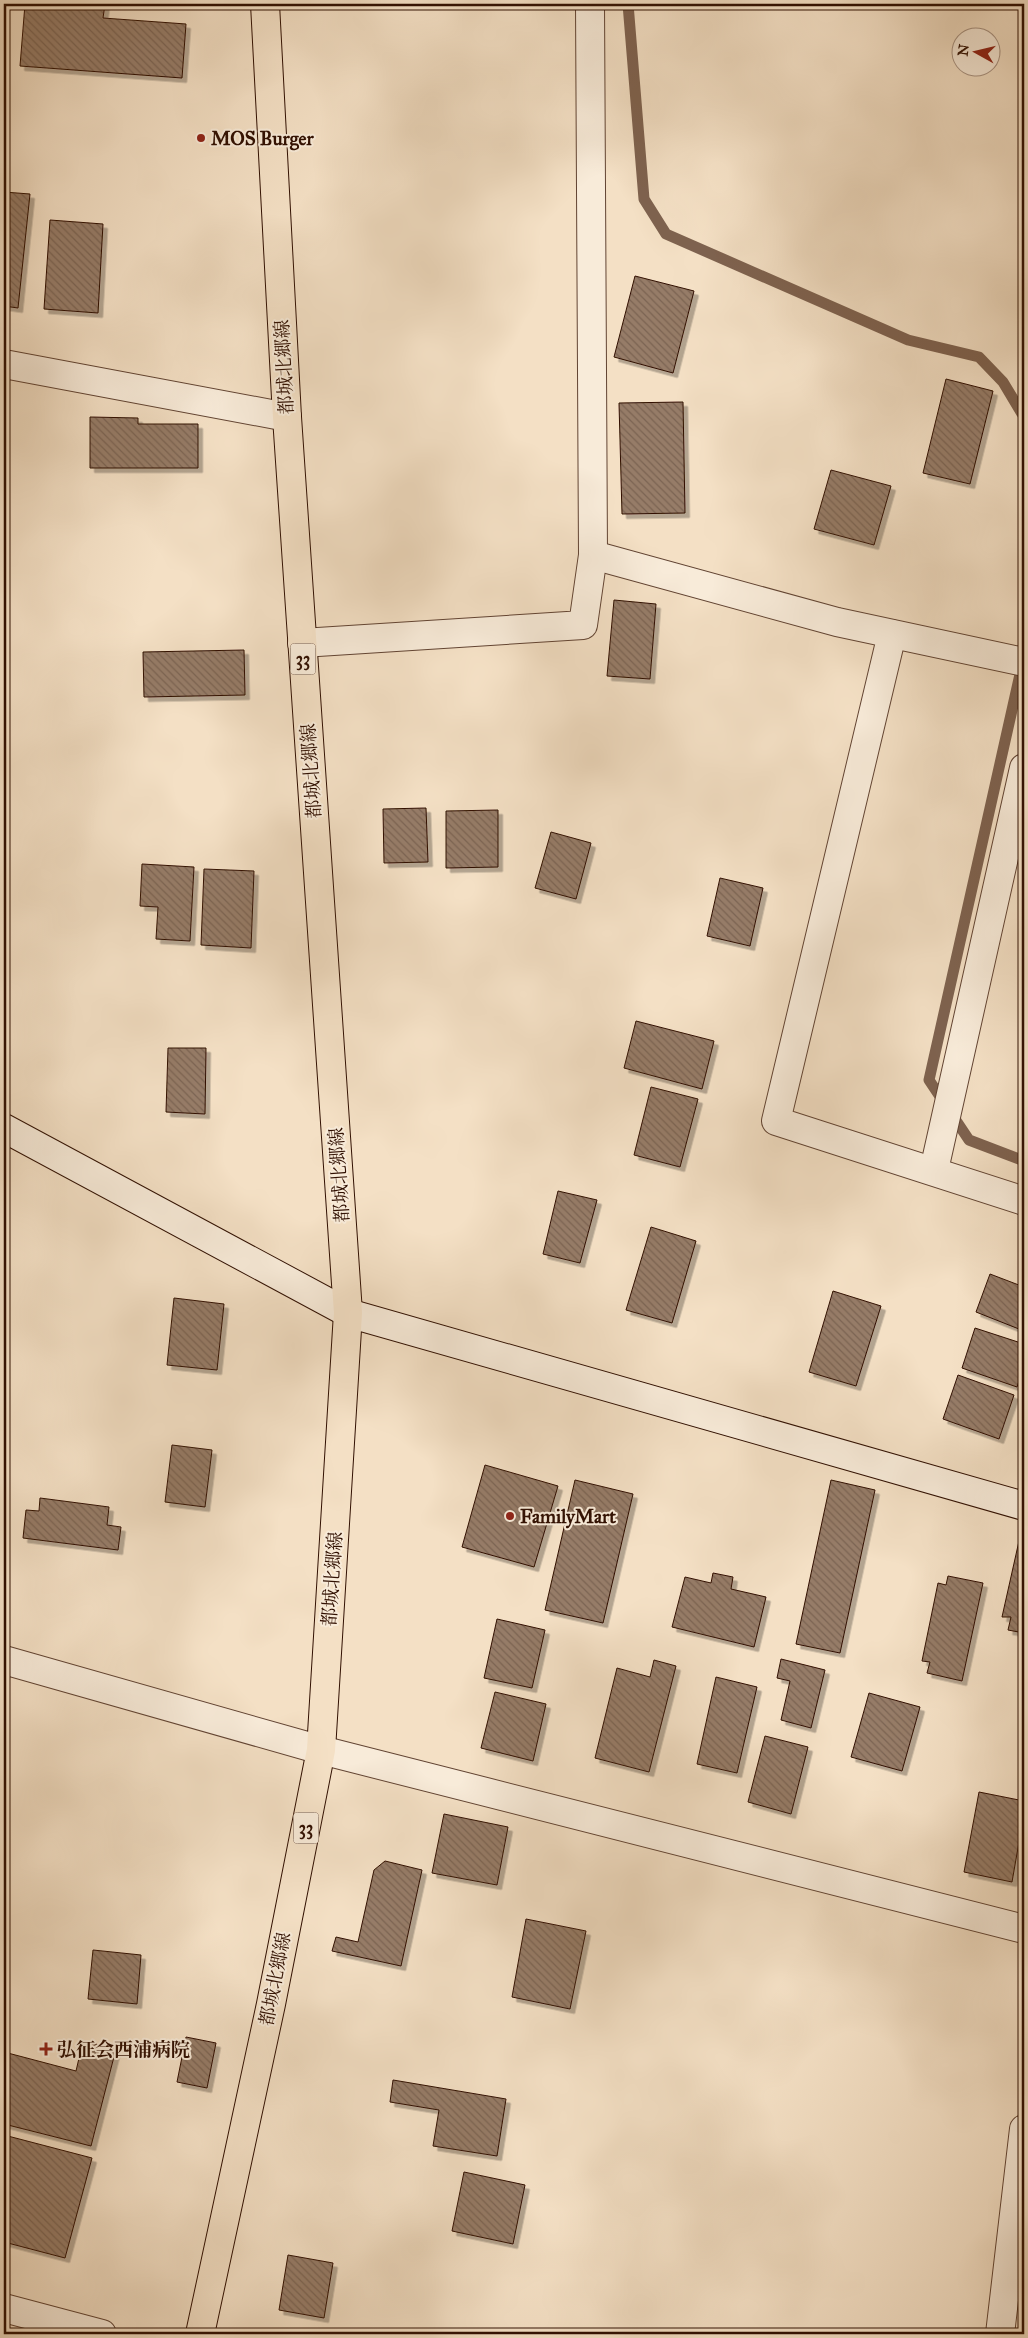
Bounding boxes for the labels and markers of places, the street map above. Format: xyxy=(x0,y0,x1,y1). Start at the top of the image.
place label: MOS Burger xyxy=(211,127,314,151)
marker: MOS Burger xyxy=(195,132,207,144)
place label: FamilyMart xyxy=(520,1505,616,1529)
marker: FamilyMart xyxy=(504,1510,516,1522)
place label: 弘征会西浦病院 xyxy=(57,2038,190,2061)
marker: 弘征会西浦病院 xyxy=(39,2042,53,2056)

